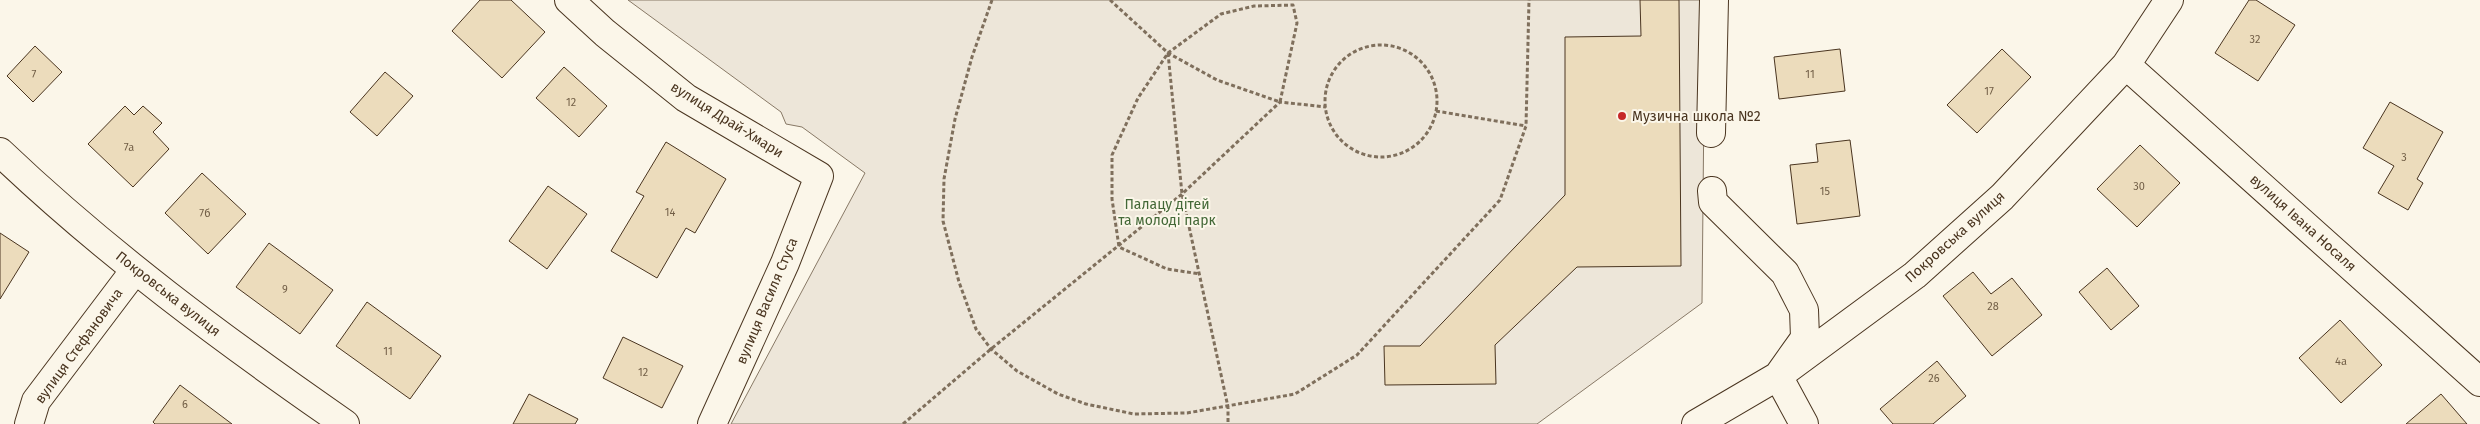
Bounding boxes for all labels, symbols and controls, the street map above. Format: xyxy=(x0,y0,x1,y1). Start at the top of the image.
house number: 32 xyxy=(2250,33,2260,46)
house number: 7 xyxy=(32,68,37,81)
house number: 11 xyxy=(1805,68,1815,81)
street label: вулиця Драй-Хмари xyxy=(667,78,787,162)
house number: 17 xyxy=(1984,85,1994,98)
house number: 12 xyxy=(566,96,576,109)
place label: Музична школа №2 xyxy=(1632,108,1761,125)
marker: Музична школа №2 xyxy=(1616,110,1628,122)
house number: 7а xyxy=(124,141,134,154)
house number: 3 xyxy=(2401,151,2407,164)
street label: вулиця Івана Носаля xyxy=(2246,171,2360,275)
house number: 30 xyxy=(2133,180,2145,193)
house number: 15 xyxy=(1820,185,1831,198)
street label: Покровська вулиця xyxy=(1902,188,2008,286)
park label: Палацу дітей та молоді парк xyxy=(1118,196,1216,229)
house number: 14 xyxy=(665,206,675,219)
house number: 7б xyxy=(199,207,211,220)
street label: вулиця Василя Стуса xyxy=(733,235,801,367)
street label: Покровська вулиця xyxy=(112,248,224,340)
house number: 9 xyxy=(282,283,288,296)
street label: вулиця Стефановича xyxy=(31,285,127,407)
house number: 28 xyxy=(1987,300,1999,313)
house number: 11 xyxy=(383,345,393,358)
house number: 4а xyxy=(2335,355,2347,368)
house number: 12 xyxy=(638,366,648,379)
house number: 26 xyxy=(1928,372,1940,385)
house number: 6 xyxy=(182,398,188,411)

